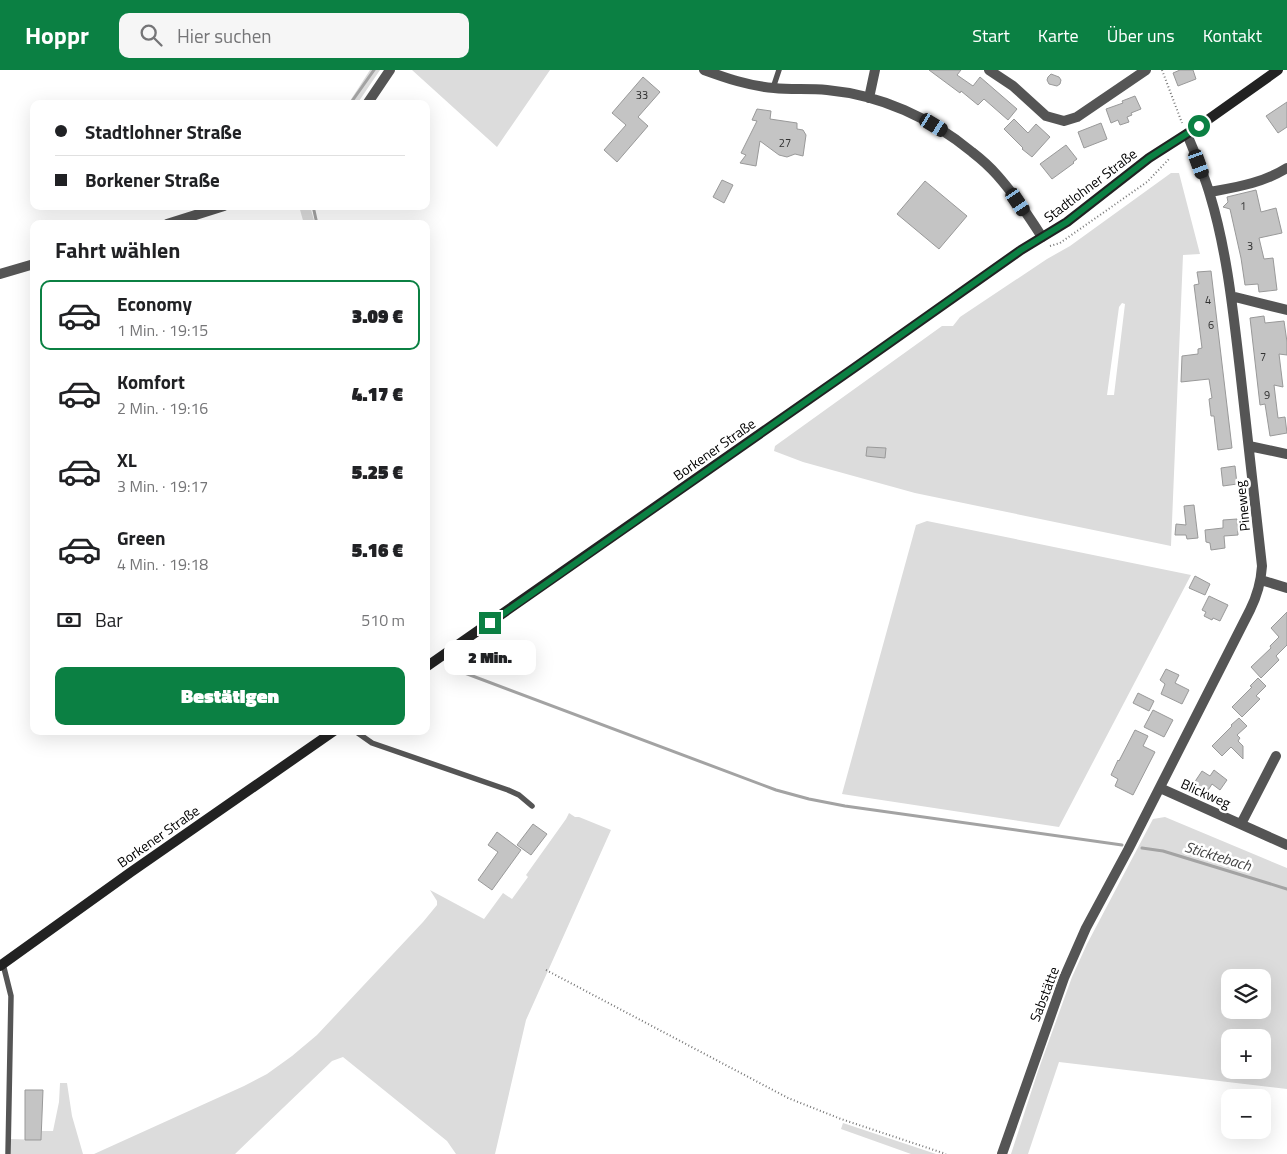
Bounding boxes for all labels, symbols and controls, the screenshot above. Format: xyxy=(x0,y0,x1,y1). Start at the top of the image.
search box xyxy=(119,13,469,58)
text: Hoppr xyxy=(25,17,89,53)
icon: search xyxy=(137,21,165,49)
text: Hier suchen xyxy=(177,21,271,50)
text: Start xyxy=(972,22,1010,49)
text: Karte xyxy=(1038,22,1079,49)
text: Über uns xyxy=(1107,22,1175,49)
text: Kontakt xyxy=(1203,22,1262,49)
house number: 33 xyxy=(636,87,648,103)
car xyxy=(917,111,950,139)
route start xyxy=(1188,115,1210,137)
text: Stadtlohner Straße xyxy=(85,117,242,146)
house number: 27 xyxy=(779,135,791,151)
street label: Stadtlohner Straße xyxy=(1039,143,1141,227)
car xyxy=(1186,147,1211,181)
text: Borkener Straße xyxy=(85,165,220,194)
car xyxy=(1003,185,1032,219)
house number: 1 xyxy=(1240,198,1246,214)
text: Fahrt wählen xyxy=(55,233,180,267)
house number: 3 xyxy=(1247,238,1253,254)
text: Economy xyxy=(117,289,192,318)
house number: 4 xyxy=(1205,292,1211,308)
icon: car xyxy=(57,293,102,338)
text: 3.09 € xyxy=(352,301,403,330)
house number: 6 xyxy=(1208,317,1214,333)
text: 1 Min. · 19:15 xyxy=(117,318,208,342)
house number: 7 xyxy=(1260,349,1266,365)
text: Komfort xyxy=(117,367,185,396)
icon: car xyxy=(57,371,102,416)
text: 4.17 € xyxy=(352,379,403,408)
house number: 9 xyxy=(1264,387,1270,403)
text: 2 Min. · 19:16 xyxy=(117,396,208,420)
street label: Borkener Straße xyxy=(669,413,759,485)
text: XL xyxy=(117,445,137,474)
icon: car xyxy=(57,449,102,494)
text: 5.25 € xyxy=(352,457,403,486)
text: 3 Min. · 19:17 xyxy=(117,474,208,498)
street label: Pineweg xyxy=(1229,480,1255,532)
text: Green xyxy=(117,523,166,552)
icon: car xyxy=(57,527,102,572)
text: 5.16 € xyxy=(352,535,403,564)
text: 4 Min. · 19:18 xyxy=(117,552,208,576)
text: Bar xyxy=(95,605,123,634)
icon: cash xyxy=(55,606,83,634)
text: 510 m xyxy=(361,608,405,632)
route end xyxy=(479,612,501,634)
callout: 2 Min. xyxy=(444,640,536,676)
text: 2 Min. xyxy=(468,645,512,669)
button: Bestätigen xyxy=(55,667,405,725)
street label: Blickweg xyxy=(1178,773,1234,813)
street label: Borkener Straße xyxy=(113,800,203,872)
water label: Sticktebach xyxy=(1182,835,1255,877)
street label: Sabstätte xyxy=(1024,963,1064,1025)
map controls xyxy=(1221,969,1271,1139)
button: layers xyxy=(1221,969,1271,1019)
button: + xyxy=(1221,1029,1271,1079)
button: − xyxy=(1221,1089,1271,1139)

